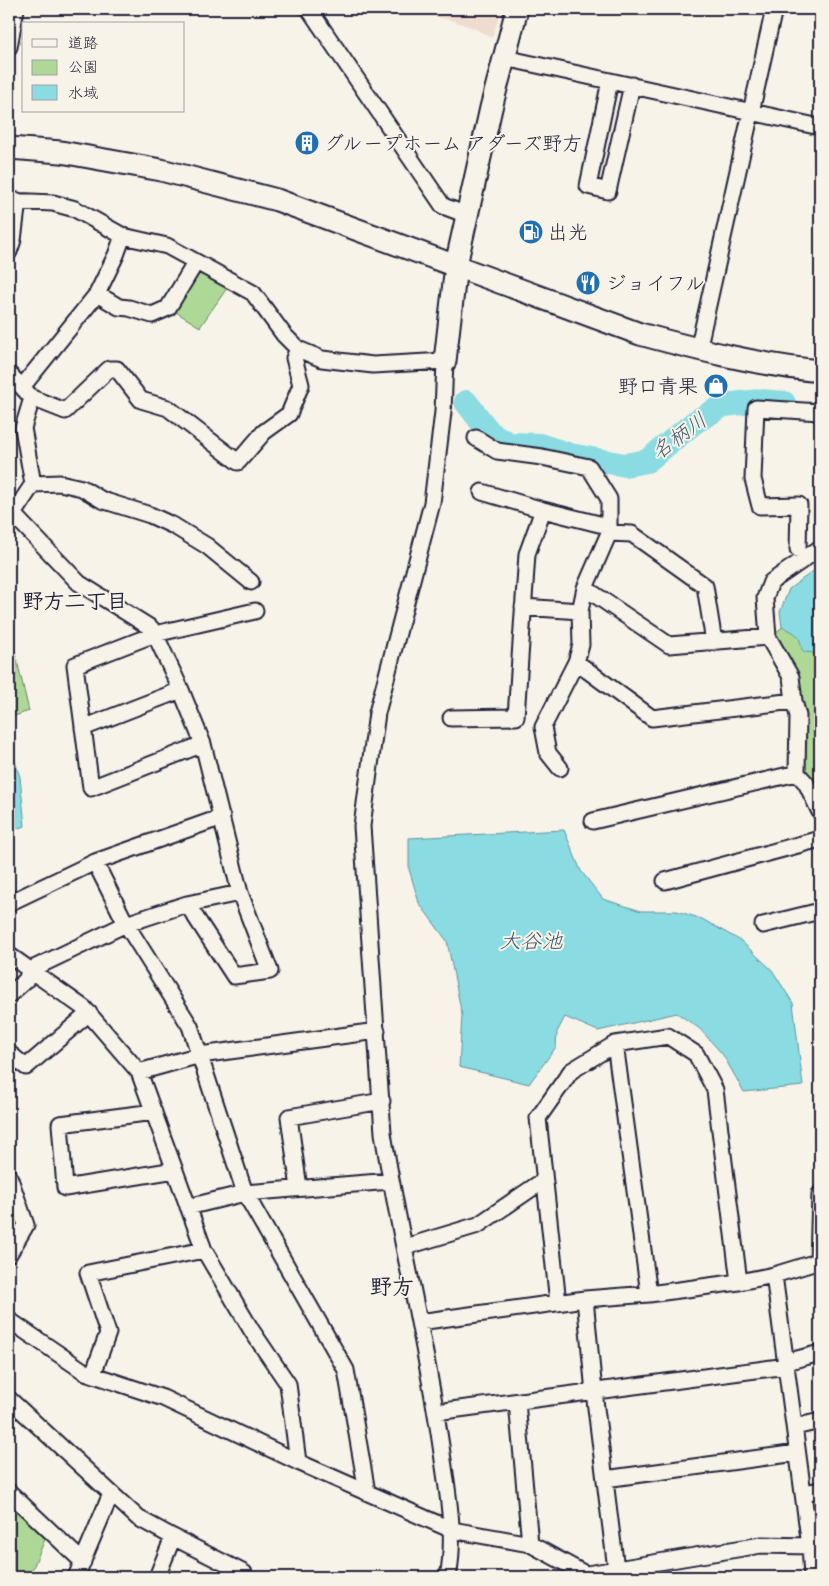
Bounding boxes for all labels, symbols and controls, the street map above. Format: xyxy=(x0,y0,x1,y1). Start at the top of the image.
legend xyxy=(22,22,185,112)
text: 道路 xyxy=(68,33,98,55)
text: 公園 xyxy=(68,57,98,79)
text: 水域 xyxy=(68,83,98,105)
building icon: グループホーム アダーズ野方 xyxy=(294,130,320,156)
place label: グループホーム アダーズ野方 xyxy=(324,131,582,160)
fuel station icon: 出光 xyxy=(518,219,544,245)
place label: 出光 xyxy=(548,220,588,249)
restaurant icon: ジョイフル xyxy=(575,270,601,296)
place label: ジョイフル xyxy=(606,271,705,300)
shop icon: 野口青果 xyxy=(703,373,729,399)
place label: 野口青果 xyxy=(618,374,698,403)
water label: 名柄川 xyxy=(646,407,714,468)
district label: 野方二丁目 xyxy=(23,588,128,618)
water label: 大谷池 xyxy=(500,928,563,958)
district label: 野方 xyxy=(370,1273,414,1305)

